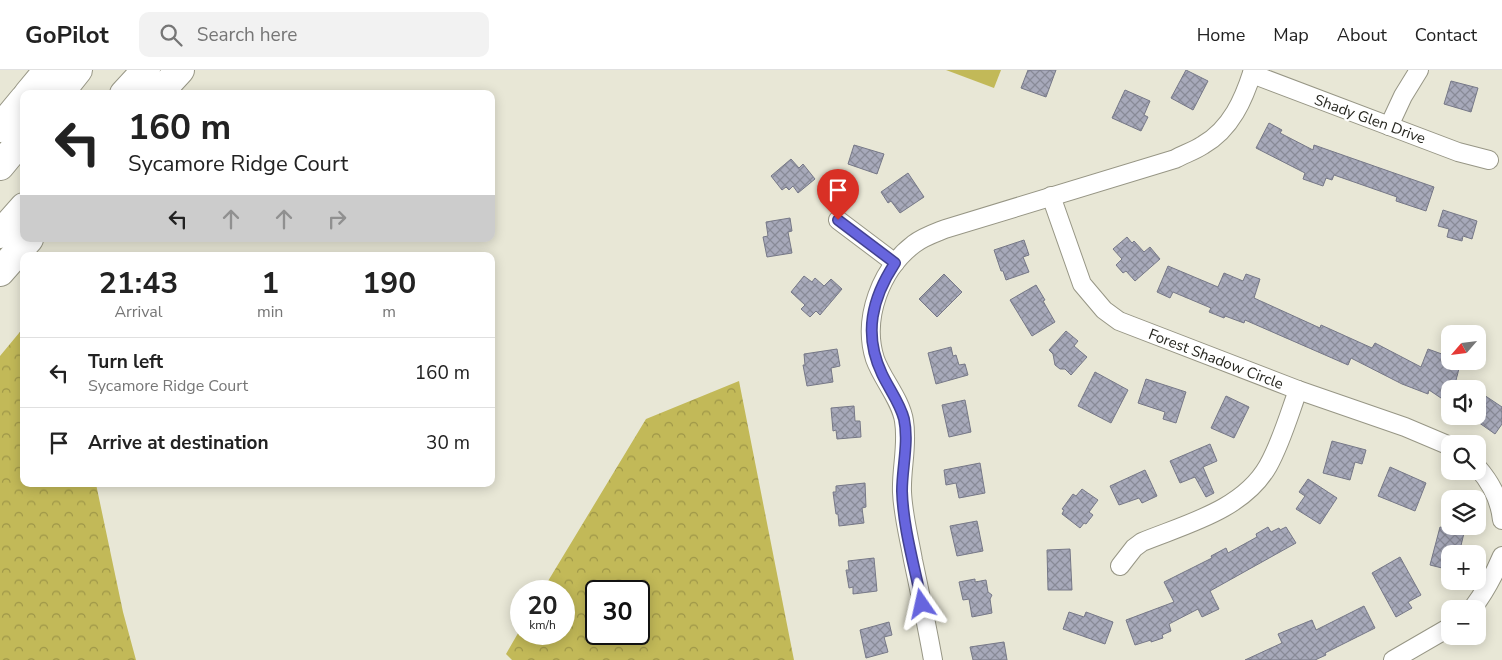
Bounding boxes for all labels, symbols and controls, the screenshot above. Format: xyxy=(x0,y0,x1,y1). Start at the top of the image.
search box xyxy=(139,12,489,57)
text: GoPilot xyxy=(25,19,109,51)
icon: search xyxy=(157,21,185,49)
text: Search here xyxy=(197,22,297,48)
text: Home xyxy=(1197,23,1245,47)
text: Map xyxy=(1273,23,1309,47)
text: About xyxy=(1337,23,1387,47)
text: Contact xyxy=(1415,23,1477,47)
street label: Shady Glen Drive xyxy=(1312,90,1428,148)
text: 160 m xyxy=(128,104,231,151)
icon: left xyxy=(45,110,110,175)
text: Sycamore Ridge Court xyxy=(128,149,348,179)
pin xyxy=(817,169,859,220)
icon: arrive xyxy=(824,176,852,204)
icon: left xyxy=(164,205,192,233)
icon: ahead xyxy=(217,205,245,233)
icon: ahead xyxy=(270,205,298,233)
icon: right xyxy=(323,205,351,233)
text: 21:43 xyxy=(99,263,178,304)
text: 1 xyxy=(261,263,279,304)
text: 190 xyxy=(362,263,416,304)
text: Arrival xyxy=(114,301,163,323)
text: min xyxy=(257,301,283,323)
text: m xyxy=(382,301,396,323)
street label: Forest Shadow Circle xyxy=(1146,324,1286,394)
north arrow xyxy=(1441,325,1486,370)
map controls xyxy=(1441,325,1486,645)
text: Turn left xyxy=(88,349,163,375)
icon: left xyxy=(45,359,73,387)
text: 160 m xyxy=(415,360,470,386)
text: Sycamore Ridge Court xyxy=(88,375,248,397)
button: sound xyxy=(1441,380,1486,425)
icon: arrive xyxy=(45,429,73,457)
text: Arrive at destination xyxy=(88,430,269,456)
text: 30 m xyxy=(426,430,470,456)
button: search xyxy=(1441,435,1486,480)
button: layers xyxy=(1441,490,1486,535)
button: + xyxy=(1441,545,1486,590)
position arrow xyxy=(895,577,947,629)
speed limit sign: 30 xyxy=(585,580,650,645)
text: 20 xyxy=(527,589,558,623)
button: − xyxy=(1441,600,1486,645)
text: km/h xyxy=(529,617,556,633)

